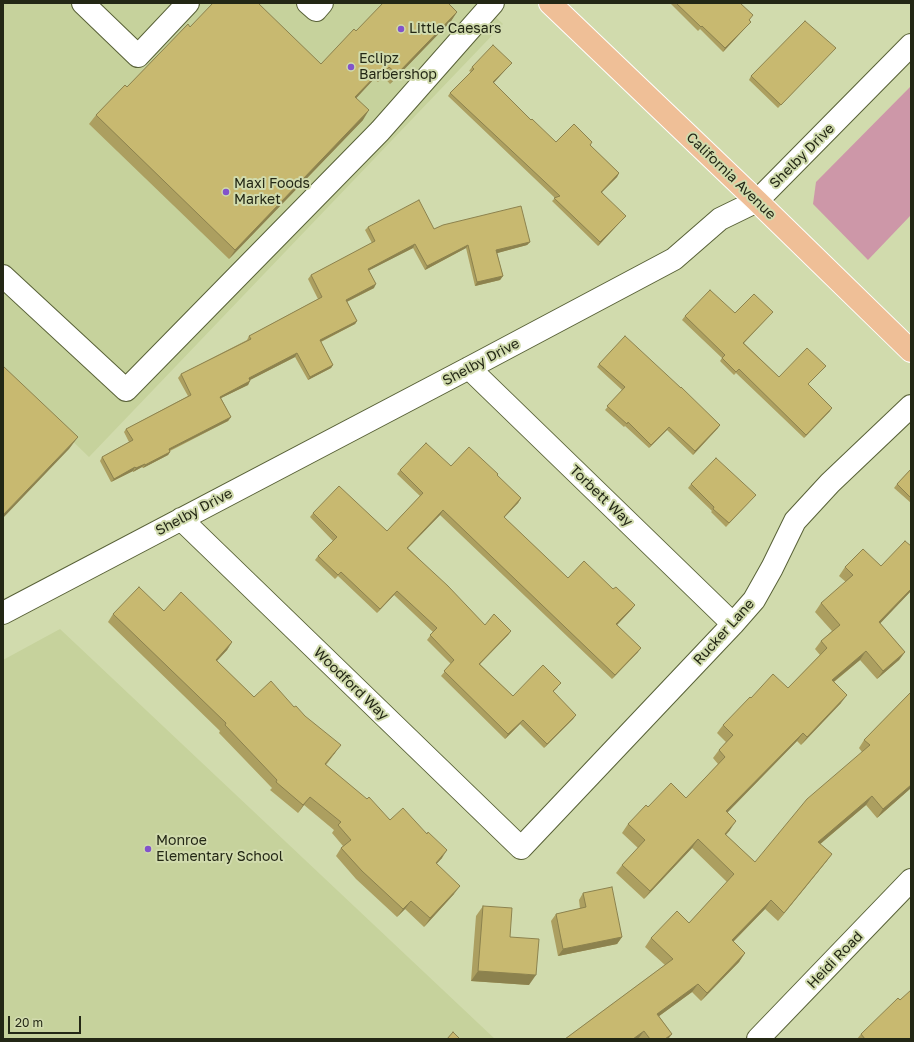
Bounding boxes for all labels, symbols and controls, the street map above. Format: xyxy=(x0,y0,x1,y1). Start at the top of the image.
place label: Little Caesars xyxy=(409,21,502,37)
marker: Little Caesars xyxy=(396,24,406,34)
place label: Eclipz Barbershop xyxy=(359,51,437,84)
marker: Eclipz Barbershop xyxy=(346,62,356,72)
street label: Shelby Drive xyxy=(766,120,838,192)
street label: California Avenue xyxy=(683,129,779,223)
place label: Maxi Foods Market xyxy=(234,176,310,208)
marker: Maxi Foods Market xyxy=(221,187,231,197)
street label: Shelby Drive xyxy=(440,335,522,389)
street label: Torbett Way xyxy=(566,462,636,530)
street label: Shelby Drive xyxy=(153,485,235,539)
street label: Rucker Lane xyxy=(690,596,758,668)
street label: Woodford Way xyxy=(310,644,392,724)
place label: Monroe Elementary School xyxy=(156,833,283,866)
marker: Monroe Elementary School xyxy=(143,844,153,854)
street label: Heidi Road xyxy=(804,928,866,992)
scale bar xyxy=(10,1008,83,1034)
text: 20 m xyxy=(15,1015,43,1030)

